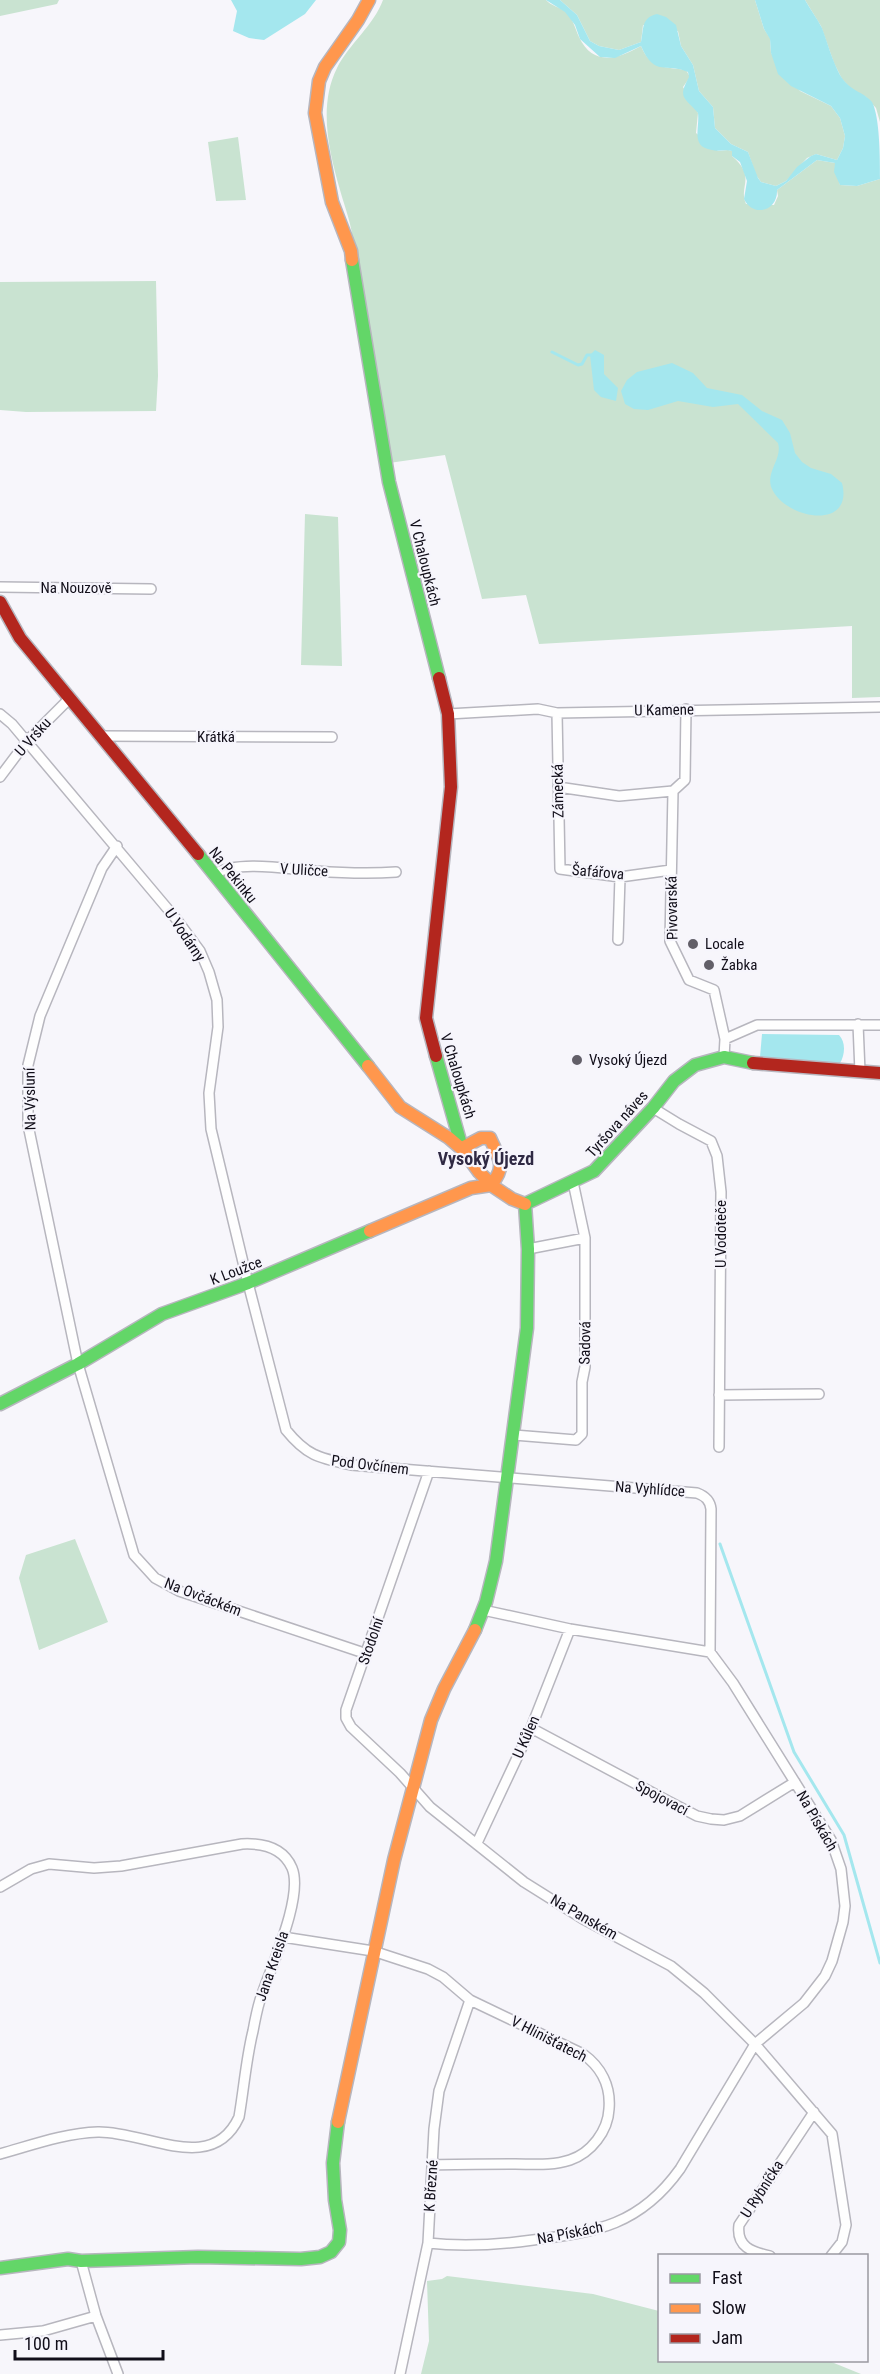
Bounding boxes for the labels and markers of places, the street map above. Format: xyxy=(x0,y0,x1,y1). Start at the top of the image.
place label: Locale xyxy=(705,935,744,953)
marker: Locale xyxy=(686,937,700,951)
place label: Žabka xyxy=(721,956,757,974)
marker: Žabka xyxy=(702,958,716,972)
place label: Vysoký Újezd xyxy=(589,1051,667,1069)
marker: Vysoký Újezd xyxy=(570,1053,584,1067)

